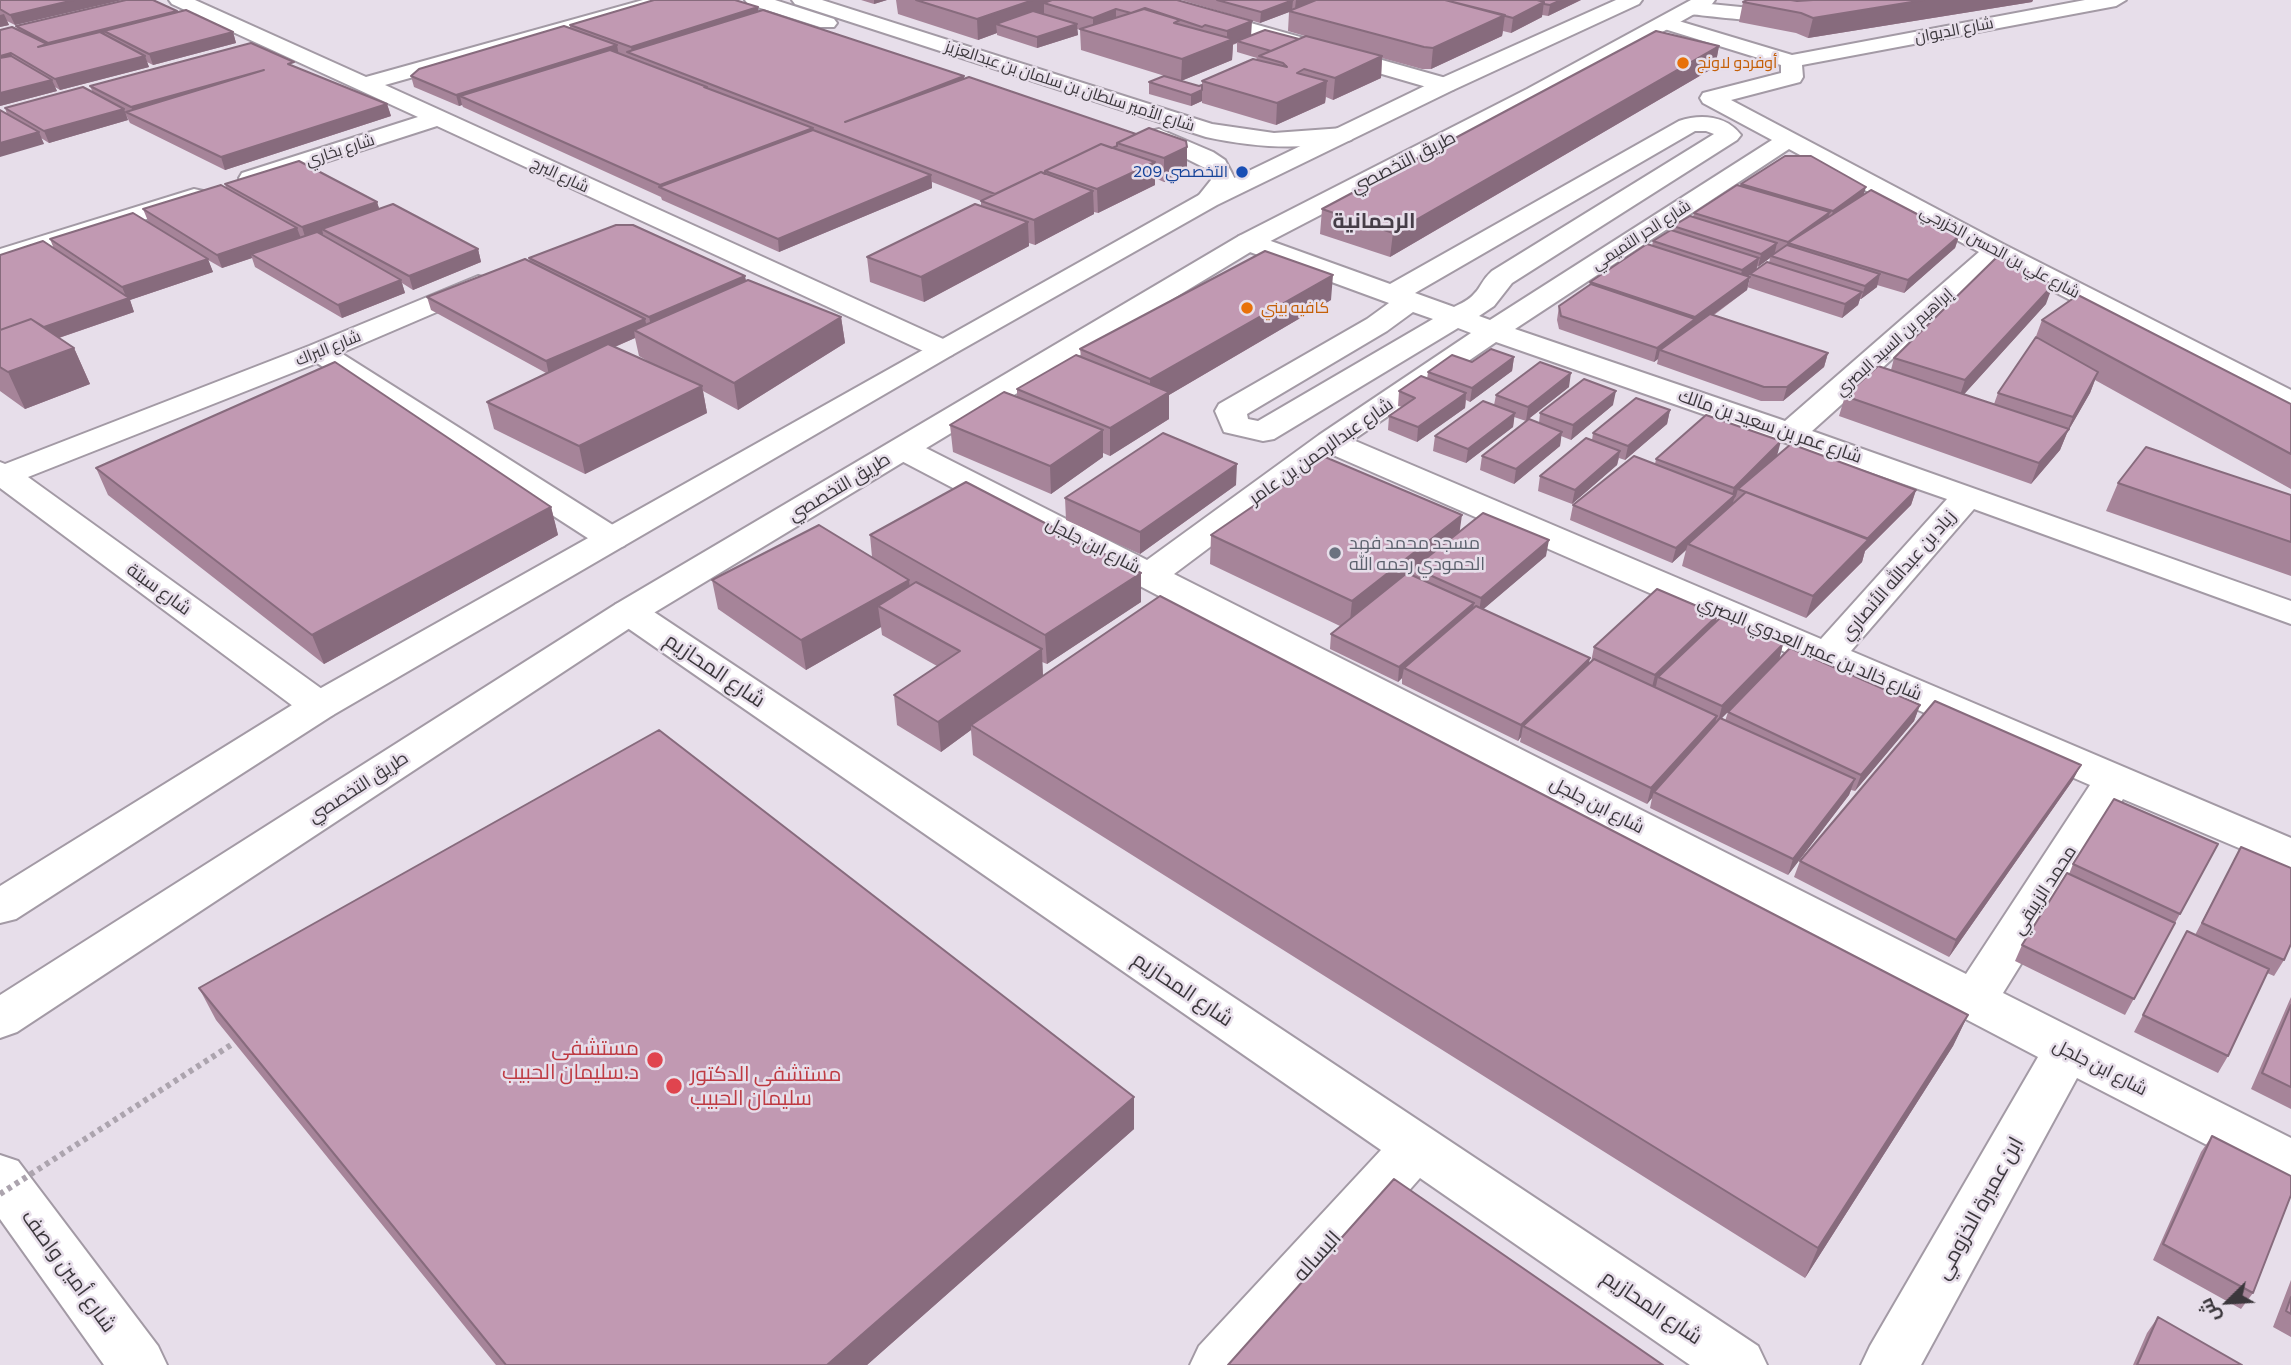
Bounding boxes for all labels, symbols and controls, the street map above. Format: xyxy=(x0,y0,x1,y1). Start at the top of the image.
street label: شارع الديوان xyxy=(1913,13,1995,47)
street label: شارع الأمير سلطان بن سلمان بن عبدالعزيز xyxy=(943,37,1197,135)
place label: أوفردو لاونج xyxy=(1697,53,1777,73)
marker: أوفردو لاونج xyxy=(1675,55,1691,71)
street label: طريق التخصصي xyxy=(1347,126,1459,198)
street label: شارع بخاري xyxy=(303,130,377,170)
street label: شارع البرج xyxy=(528,153,592,197)
place label: التخصصي 209 xyxy=(1133,162,1228,182)
marker: التخصصي 209 xyxy=(1234,164,1250,180)
street label: شارع الحر التميمي xyxy=(1588,196,1694,274)
street label: شارع علي بن الحسن الخزرجي xyxy=(1917,202,2083,302)
district label: الرحمانية xyxy=(1333,208,1415,234)
street label: إبراهيم بن السيد البصري xyxy=(1831,284,1957,400)
place label: كافيه بيني xyxy=(1261,298,1329,318)
marker: كافيه بيني xyxy=(1239,300,1255,316)
street label: شارع البراك xyxy=(292,326,364,370)
street label: شارع عمر بن سعيد بن مالك xyxy=(1675,384,1865,468)
street label: شارع عبدالرحمن بن عامر xyxy=(1245,393,1397,509)
street label: طريق التخصصي xyxy=(784,448,894,526)
street label: زياد بن عبدالله الأنصاري xyxy=(1836,506,1960,644)
street label: شارع ابن جلجل xyxy=(1042,512,1144,578)
place label: مسجد محمد فهد الحمودي رحمه الله xyxy=(1349,532,1485,574)
marker: مسجد محمد فهد الحمودي رحمه الله xyxy=(1327,545,1343,561)
street label: شارع سبتة xyxy=(123,558,195,620)
street label: شارع خالد بن عمير العدوي البصري xyxy=(1695,591,1925,705)
street label: شارع المحازيم xyxy=(660,627,770,713)
street label: طريق التخصصي xyxy=(304,747,412,827)
street label: شارع ابن جلجل xyxy=(1546,772,1648,838)
street label: محمد الزيبقي xyxy=(2007,841,2081,939)
street label: شارع المحازيم xyxy=(1128,946,1238,1032)
street label: شارع ابن جلجل xyxy=(2049,1034,2151,1100)
place label: مستشفى د.سليمان الحبيب xyxy=(502,1035,639,1085)
marker: مستشفى د.سليمان الحبيب xyxy=(645,1050,665,1070)
place label: مستشفى الدكتور سليمان الحبيب xyxy=(690,1061,841,1111)
marker: مستشفى الدكتور سليمان الحبيب xyxy=(664,1076,684,1096)
street label: ابن عميرة الخزومي xyxy=(1929,1132,2029,1284)
street label: شارع أمين واصف xyxy=(16,1205,122,1337)
street label: البساله xyxy=(1288,1225,1346,1287)
street label: شارع المحازيم xyxy=(1597,1264,1707,1350)
north arrow xyxy=(2193,1267,2263,1337)
text: ش xyxy=(2193,1295,2224,1327)

